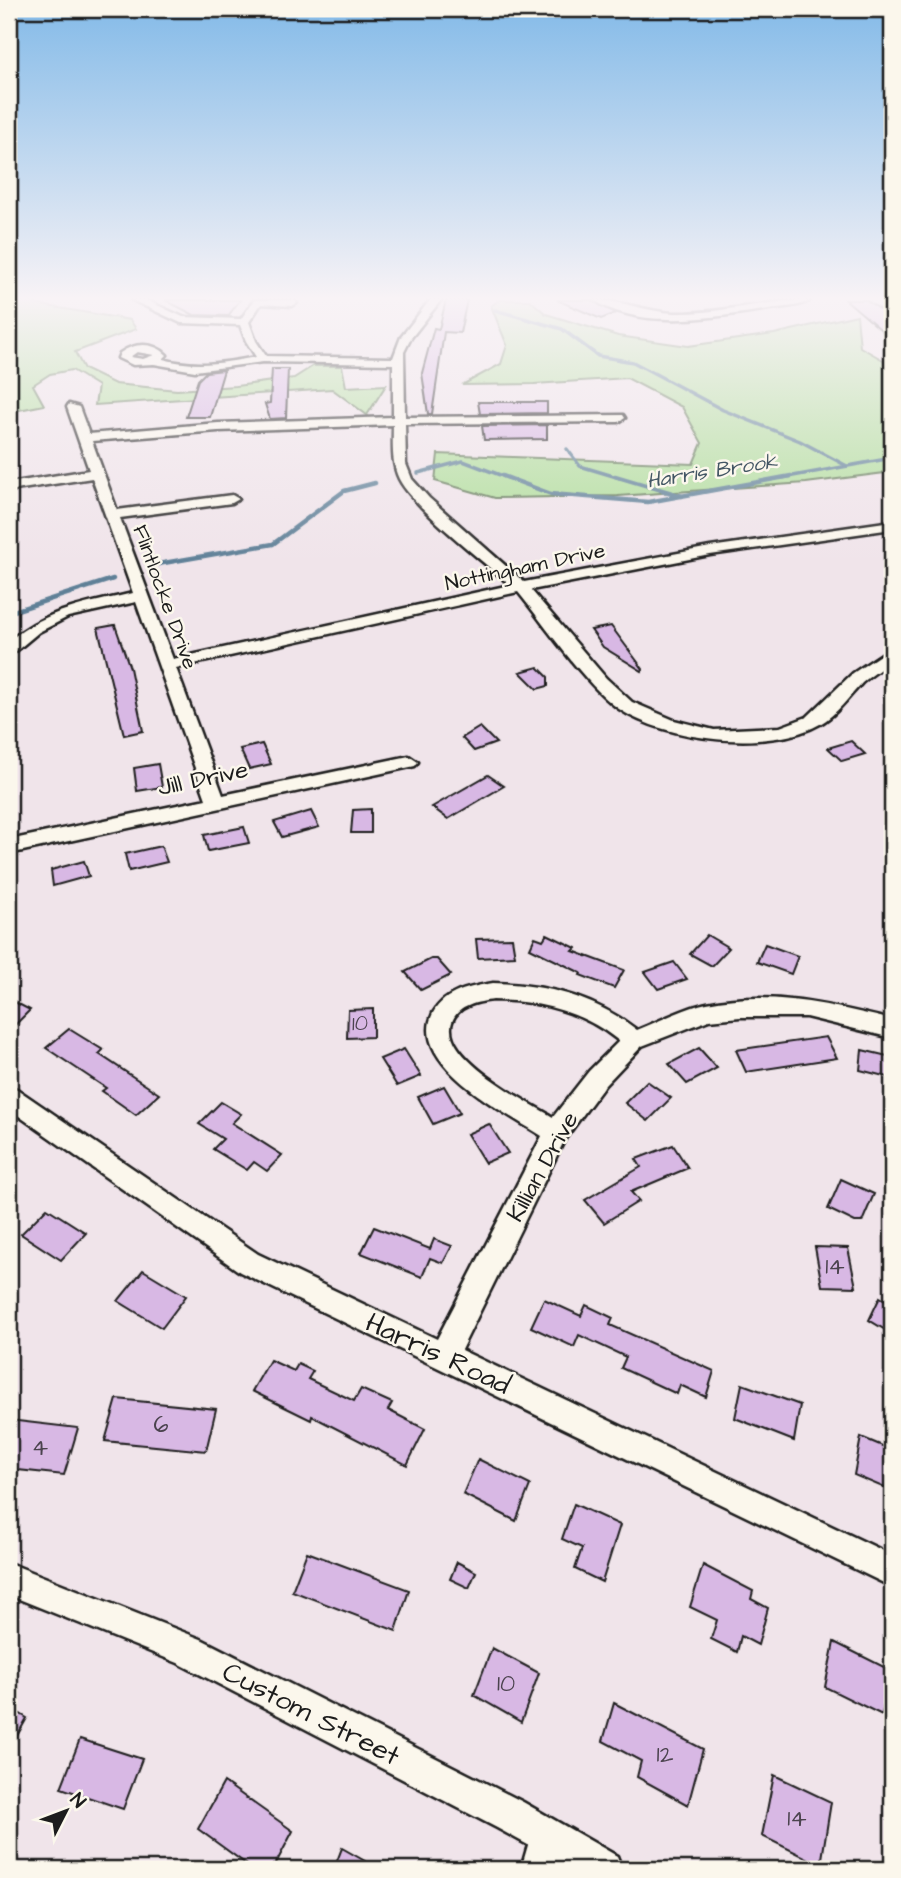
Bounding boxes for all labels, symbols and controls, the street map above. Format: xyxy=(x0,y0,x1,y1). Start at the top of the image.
water label: Harris Brook xyxy=(645,446,780,496)
street label: Flintlocke Drive xyxy=(125,521,205,673)
street label: Nottingham Drive xyxy=(442,536,608,600)
street label: Jill Drive xyxy=(155,753,251,805)
house number: 10 xyxy=(352,1009,368,1038)
street label: Killian Drive xyxy=(499,1106,587,1228)
house number: 14 xyxy=(825,1250,845,1284)
street label: Harris Road xyxy=(359,1303,517,1405)
house number: 6 xyxy=(153,1408,169,1442)
house number: 4 xyxy=(32,1431,48,1465)
street label: Custom Street xyxy=(215,1652,407,1776)
house number: 10 xyxy=(497,1667,515,1701)
house number: 12 xyxy=(657,1738,674,1772)
north arrow xyxy=(32,1776,102,1846)
text: N xyxy=(63,1787,92,1814)
house number: 14 xyxy=(787,1802,807,1836)

